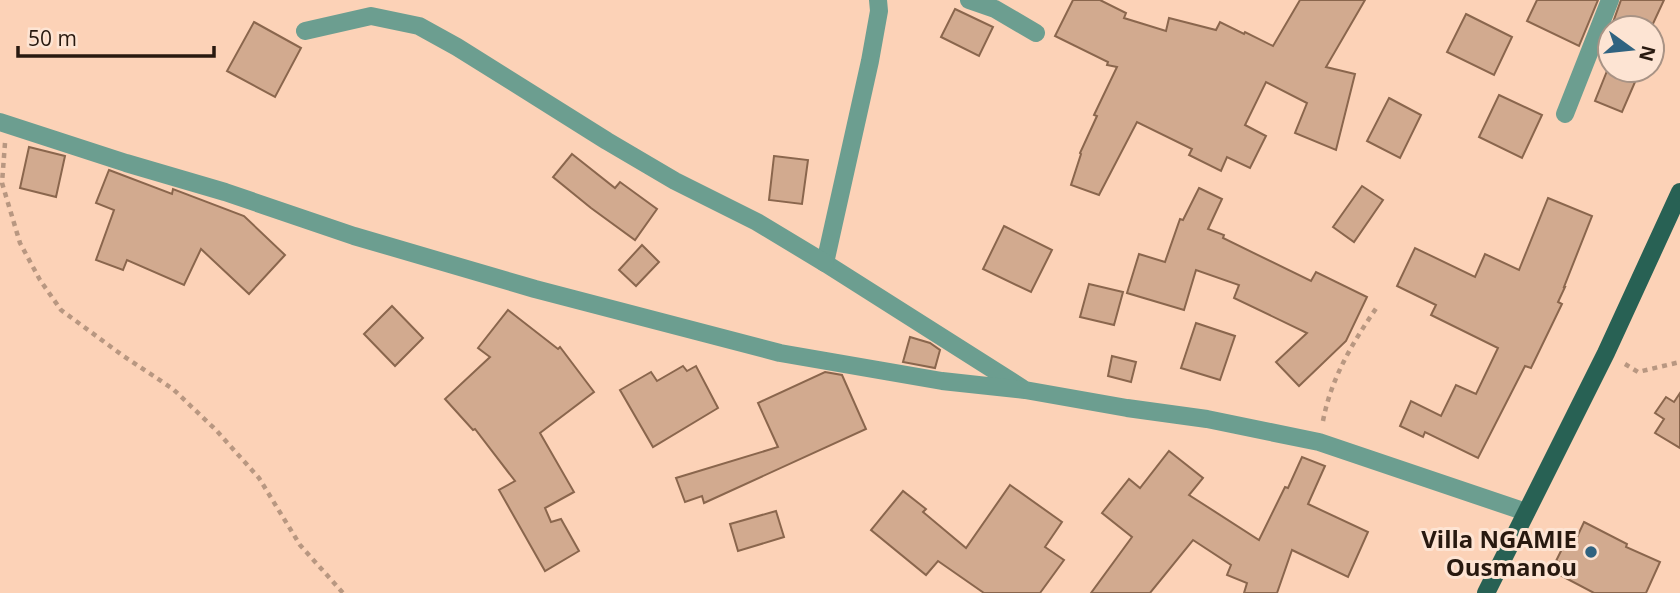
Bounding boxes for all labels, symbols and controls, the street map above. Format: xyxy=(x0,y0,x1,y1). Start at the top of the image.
scale bar xyxy=(18,14,214,58)
north arrow xyxy=(1596,14,1666,84)
text: 50 m xyxy=(28,24,77,52)
text: N xyxy=(1633,43,1662,64)
place label: Villa NGAMIE Ousmanou xyxy=(1421,522,1577,583)
marker: Villa NGAMIE Ousmanou xyxy=(1583,544,1599,560)

